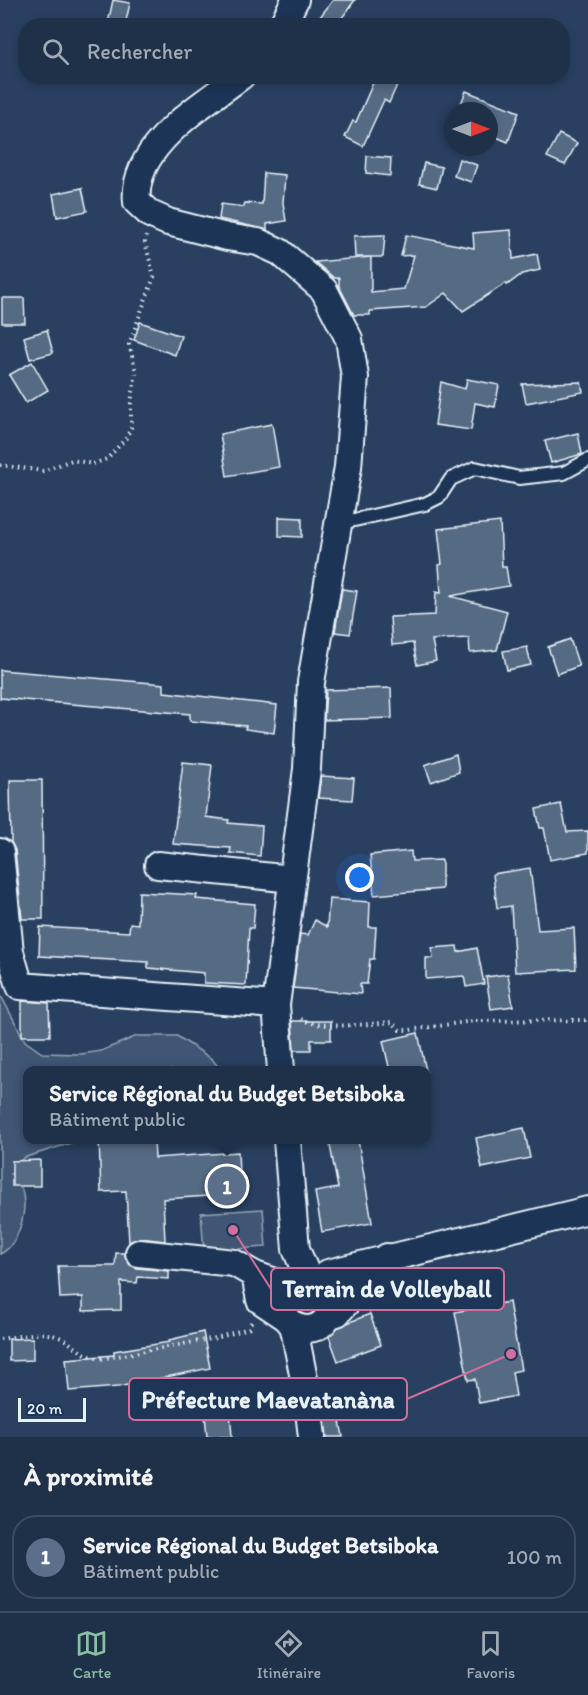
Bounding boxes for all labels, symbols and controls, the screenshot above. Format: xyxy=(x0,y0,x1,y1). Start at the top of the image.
search box xyxy=(18,18,570,84)
icon: search xyxy=(39,35,72,68)
text: Rechercher xyxy=(87,38,192,65)
north arrow xyxy=(444,102,498,156)
your location xyxy=(345,863,374,892)
popup xyxy=(23,1066,431,1144)
text: Service Régional du Budget Betsiboka xyxy=(49,1080,405,1107)
text: Bâtiment public xyxy=(49,1107,185,1131)
pin: 1 xyxy=(208,1164,246,1208)
callout: Terrain de Volleyball xyxy=(271,1268,504,1310)
text: Terrain de Volleyball xyxy=(281,1274,492,1304)
callout: Préfecture Maevatanàna xyxy=(129,1378,407,1420)
text: Préfecture Maevatanàna xyxy=(141,1385,395,1414)
scale bar xyxy=(18,1395,86,1422)
text: 20 m xyxy=(27,1399,62,1418)
text: À proximité xyxy=(24,1460,153,1492)
text: Service Régional du Budget Betsiboka xyxy=(83,1532,439,1559)
text: 1 xyxy=(41,1545,50,1569)
text: 100 m xyxy=(507,1545,562,1569)
text: Bâtiment public xyxy=(83,1559,219,1583)
tab: Carte xyxy=(73,1627,111,1682)
tab: Itinéraire xyxy=(257,1627,321,1682)
tab: Favoris xyxy=(467,1627,515,1682)

